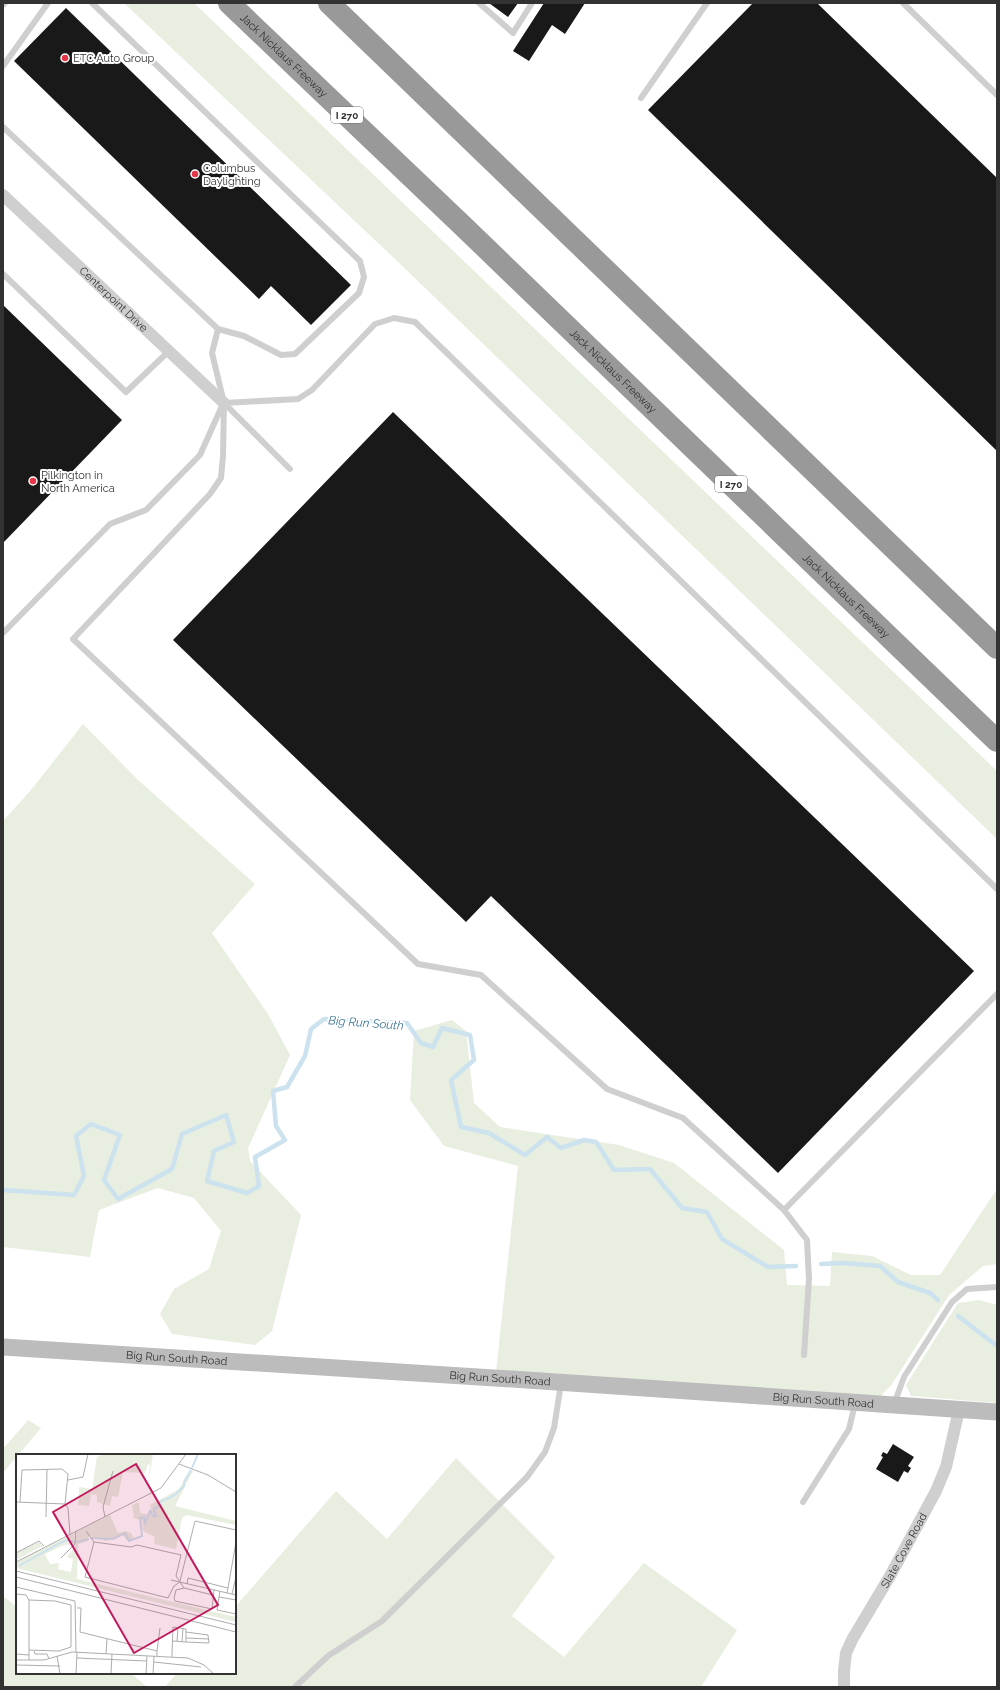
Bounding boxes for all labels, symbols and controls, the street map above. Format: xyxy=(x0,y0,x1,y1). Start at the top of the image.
street label: Jack Nicklaus Freeway xyxy=(238,11,330,100)
place label: ETC Auto Group xyxy=(73,52,155,65)
marker: ETC Auto Group xyxy=(60,53,70,63)
road number: I 270 xyxy=(331,107,363,123)
place label: Columbus Daylighting xyxy=(203,162,260,188)
marker: Columbus Daylighting xyxy=(190,169,200,179)
street label: Centerpoint Drive xyxy=(77,264,151,335)
street label: Jack Nicklaus Freeway xyxy=(567,326,659,416)
place label: Pilkington in North America xyxy=(41,469,115,495)
marker: Pilkington in North America xyxy=(28,476,38,486)
road number: I 270 xyxy=(715,476,747,492)
street label: Jack Nicklaus Freeway xyxy=(800,551,893,641)
water label: Big Run South xyxy=(328,1013,404,1033)
street label: Big Run South Road xyxy=(126,1348,228,1368)
street label: Big Run South Road xyxy=(449,1369,551,1388)
street label: Big Run South Road xyxy=(772,1390,874,1410)
inset map xyxy=(16,1454,236,1674)
street label: Slate Cove Road xyxy=(878,1510,930,1590)

